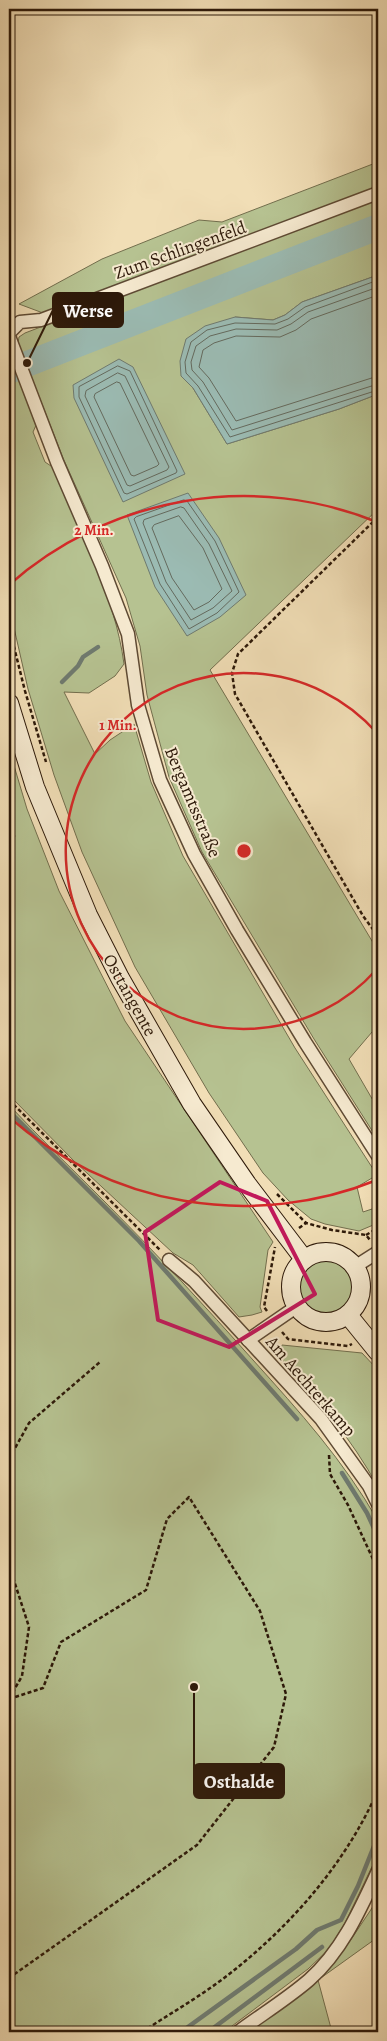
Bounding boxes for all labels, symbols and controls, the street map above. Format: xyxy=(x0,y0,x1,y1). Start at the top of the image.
street label: Zum Schlingenfeld xyxy=(111,215,250,285)
callout: Werse xyxy=(53,293,123,327)
text: Werse xyxy=(62,298,113,324)
text: 2 Min. xyxy=(74,520,114,540)
text: 1 Min. xyxy=(99,715,137,735)
street label: Bergamtsstraße xyxy=(159,743,227,861)
centre of rings xyxy=(235,842,253,860)
street label: Osttangente xyxy=(97,949,163,1041)
street label: Am Aechterkamp xyxy=(260,1330,362,1442)
callout: Osthalde xyxy=(194,1764,284,1798)
text: Osthalde xyxy=(204,1769,274,1795)

